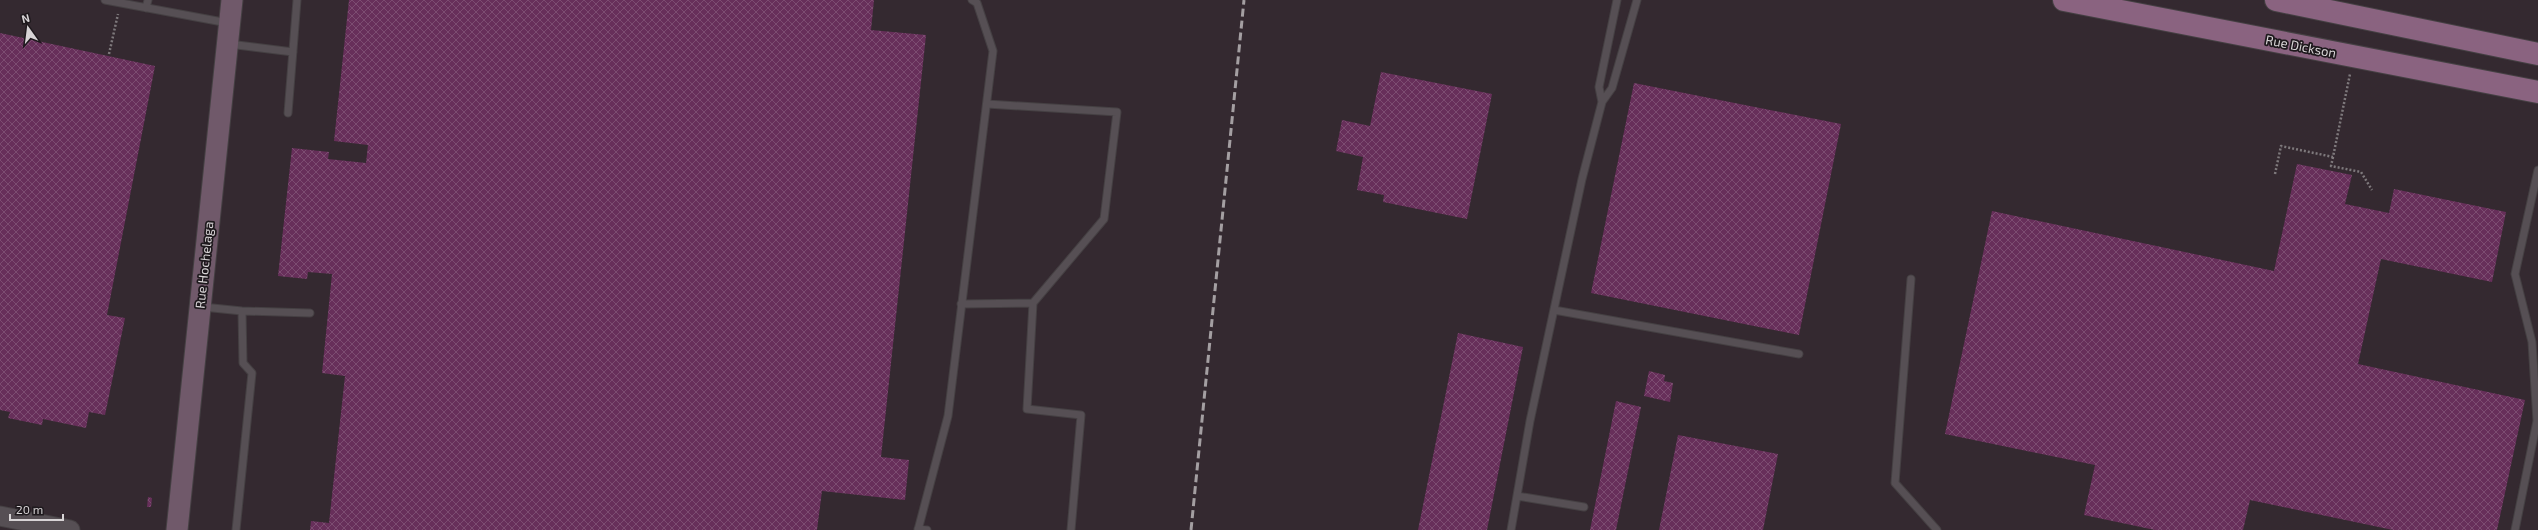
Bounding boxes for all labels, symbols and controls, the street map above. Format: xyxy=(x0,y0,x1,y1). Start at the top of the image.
north arrow xyxy=(8,8,48,48)
text: N xyxy=(20,11,31,25)
street label: Rue Dickson xyxy=(2264,31,2338,61)
street label: Rue Hochelaga xyxy=(191,221,217,309)
scale bar xyxy=(10,496,63,522)
text: 20 m xyxy=(16,502,43,516)

